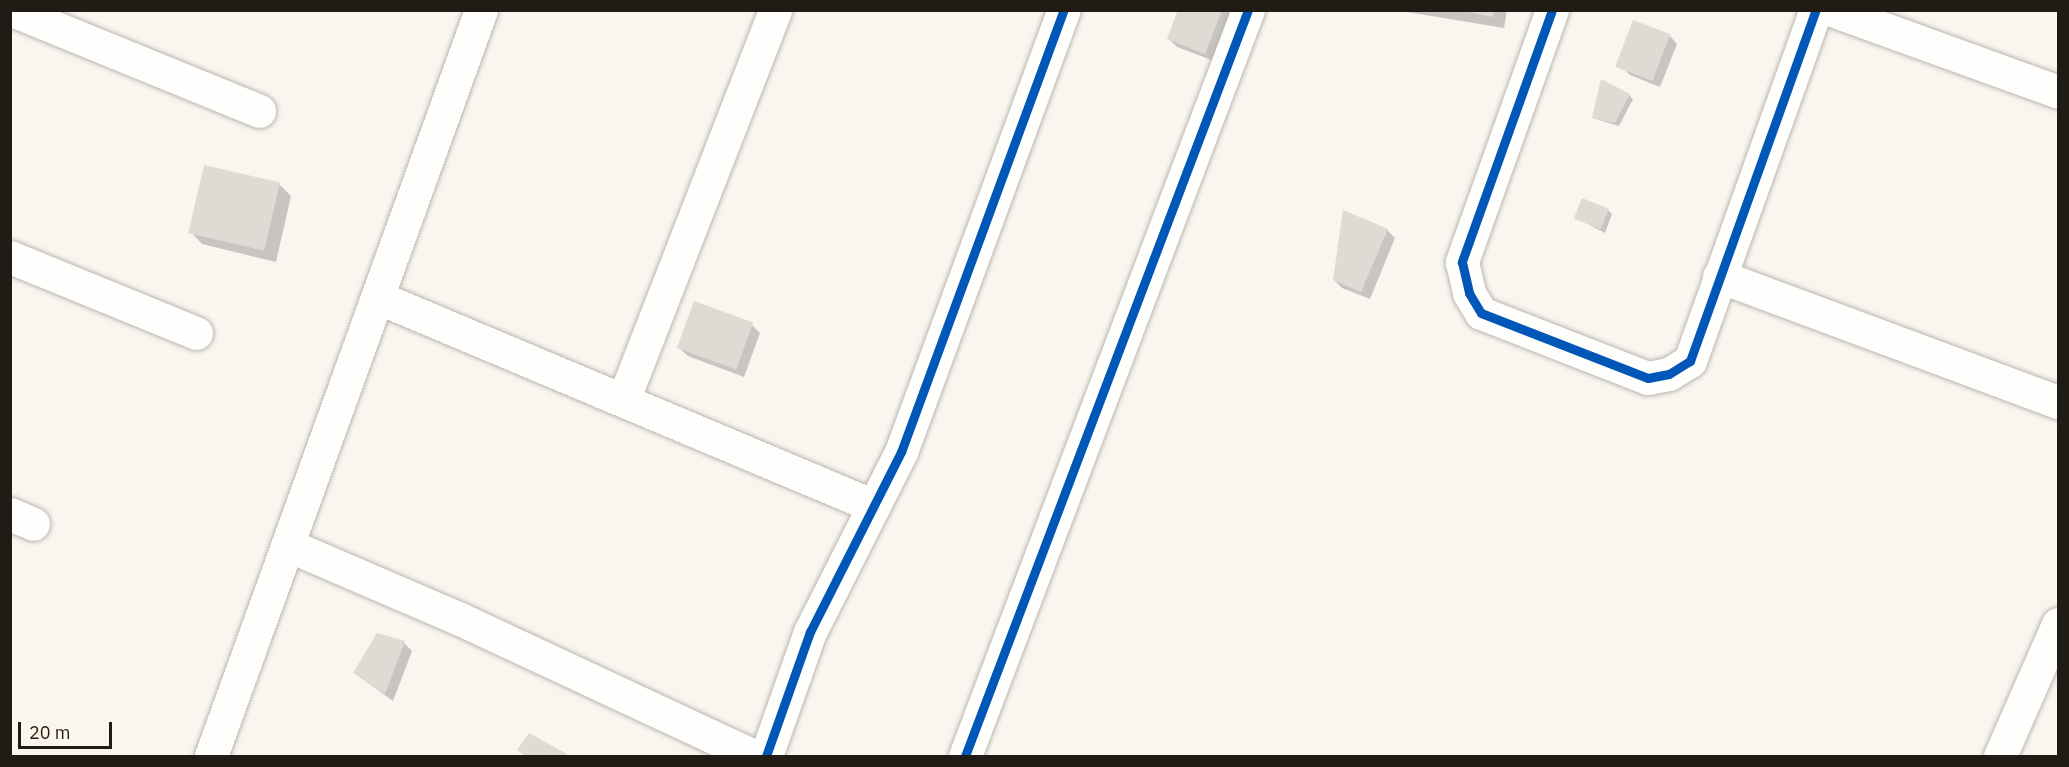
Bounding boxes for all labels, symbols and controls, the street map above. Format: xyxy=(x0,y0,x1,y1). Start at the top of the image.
scale bar xyxy=(21,710,116,748)
text: 20 m xyxy=(29,721,71,744)

